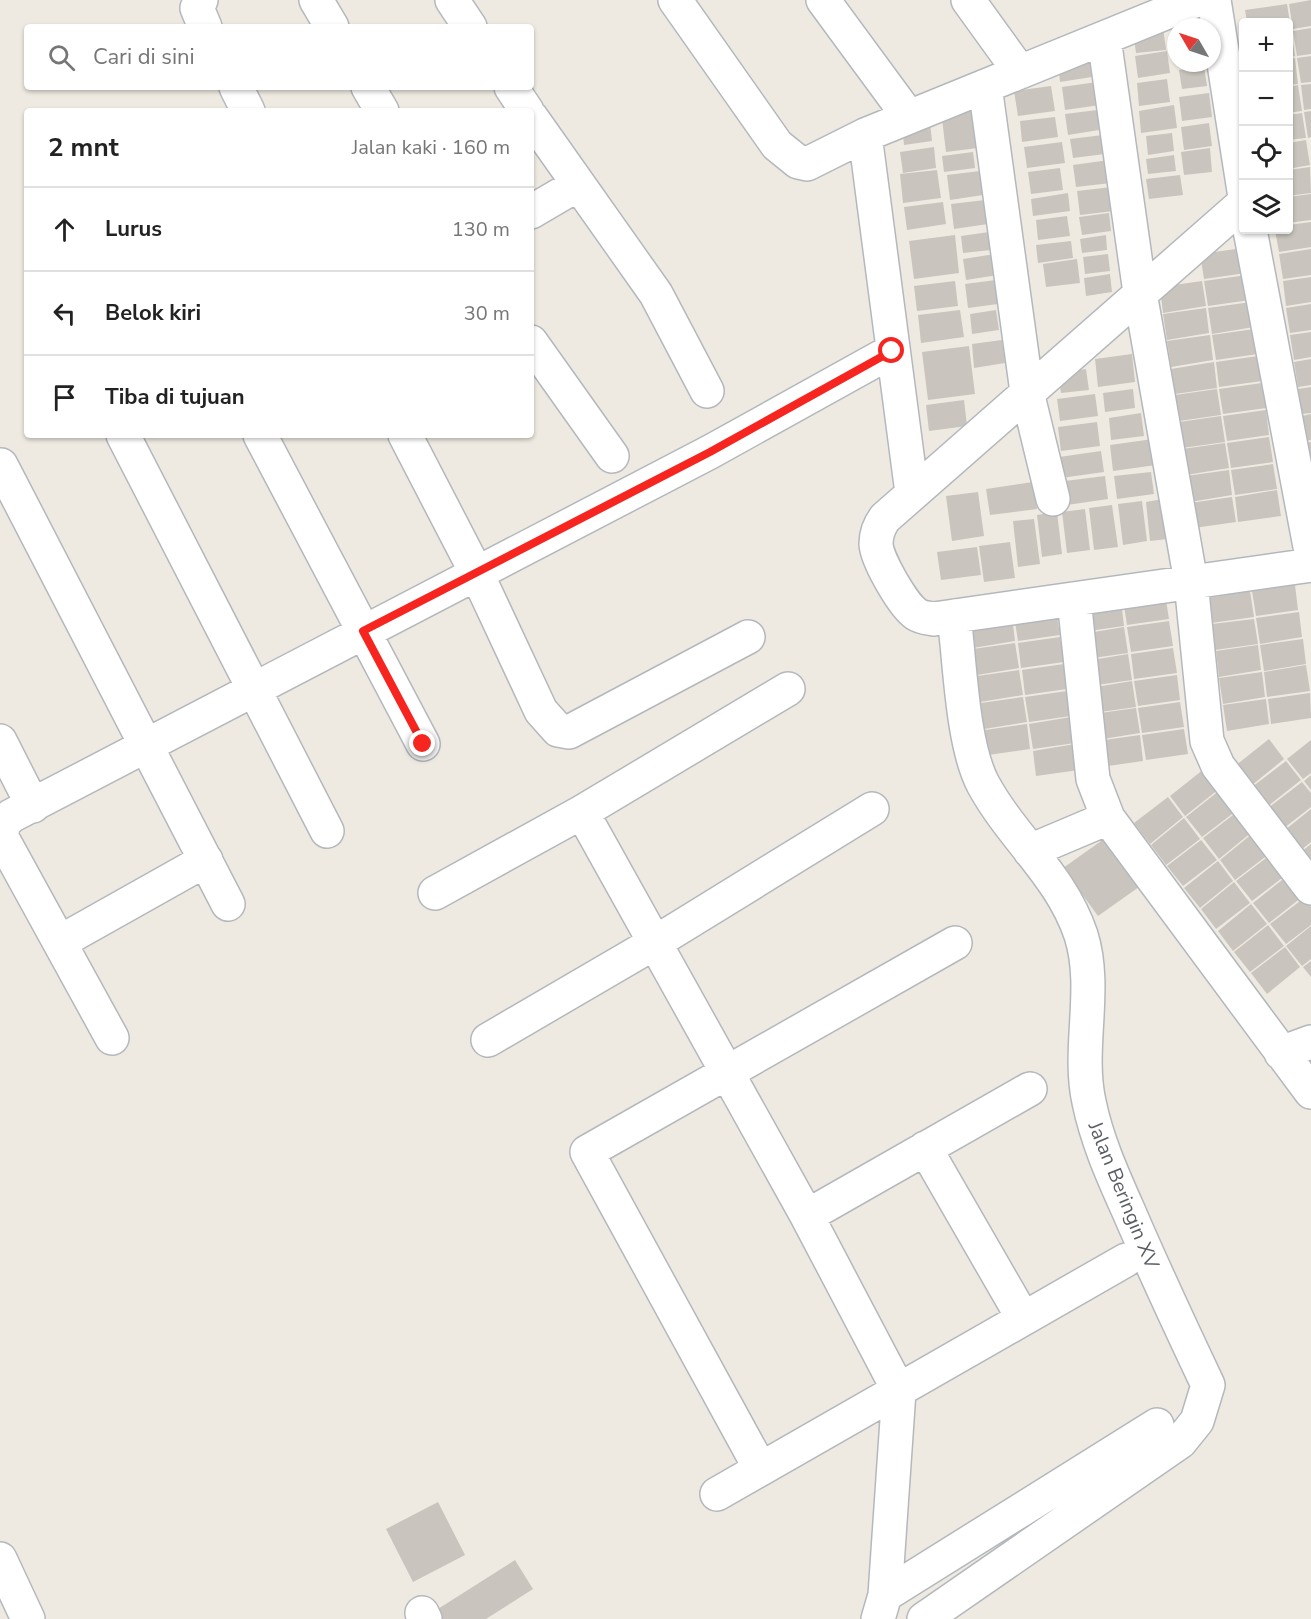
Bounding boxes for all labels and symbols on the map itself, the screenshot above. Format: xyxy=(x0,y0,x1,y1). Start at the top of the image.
north arrow xyxy=(1167,18,1221,72)
route start xyxy=(878,337,904,363)
route end xyxy=(409,730,435,756)
street label: Jalan Beringin XV xyxy=(1081,1117,1165,1273)

